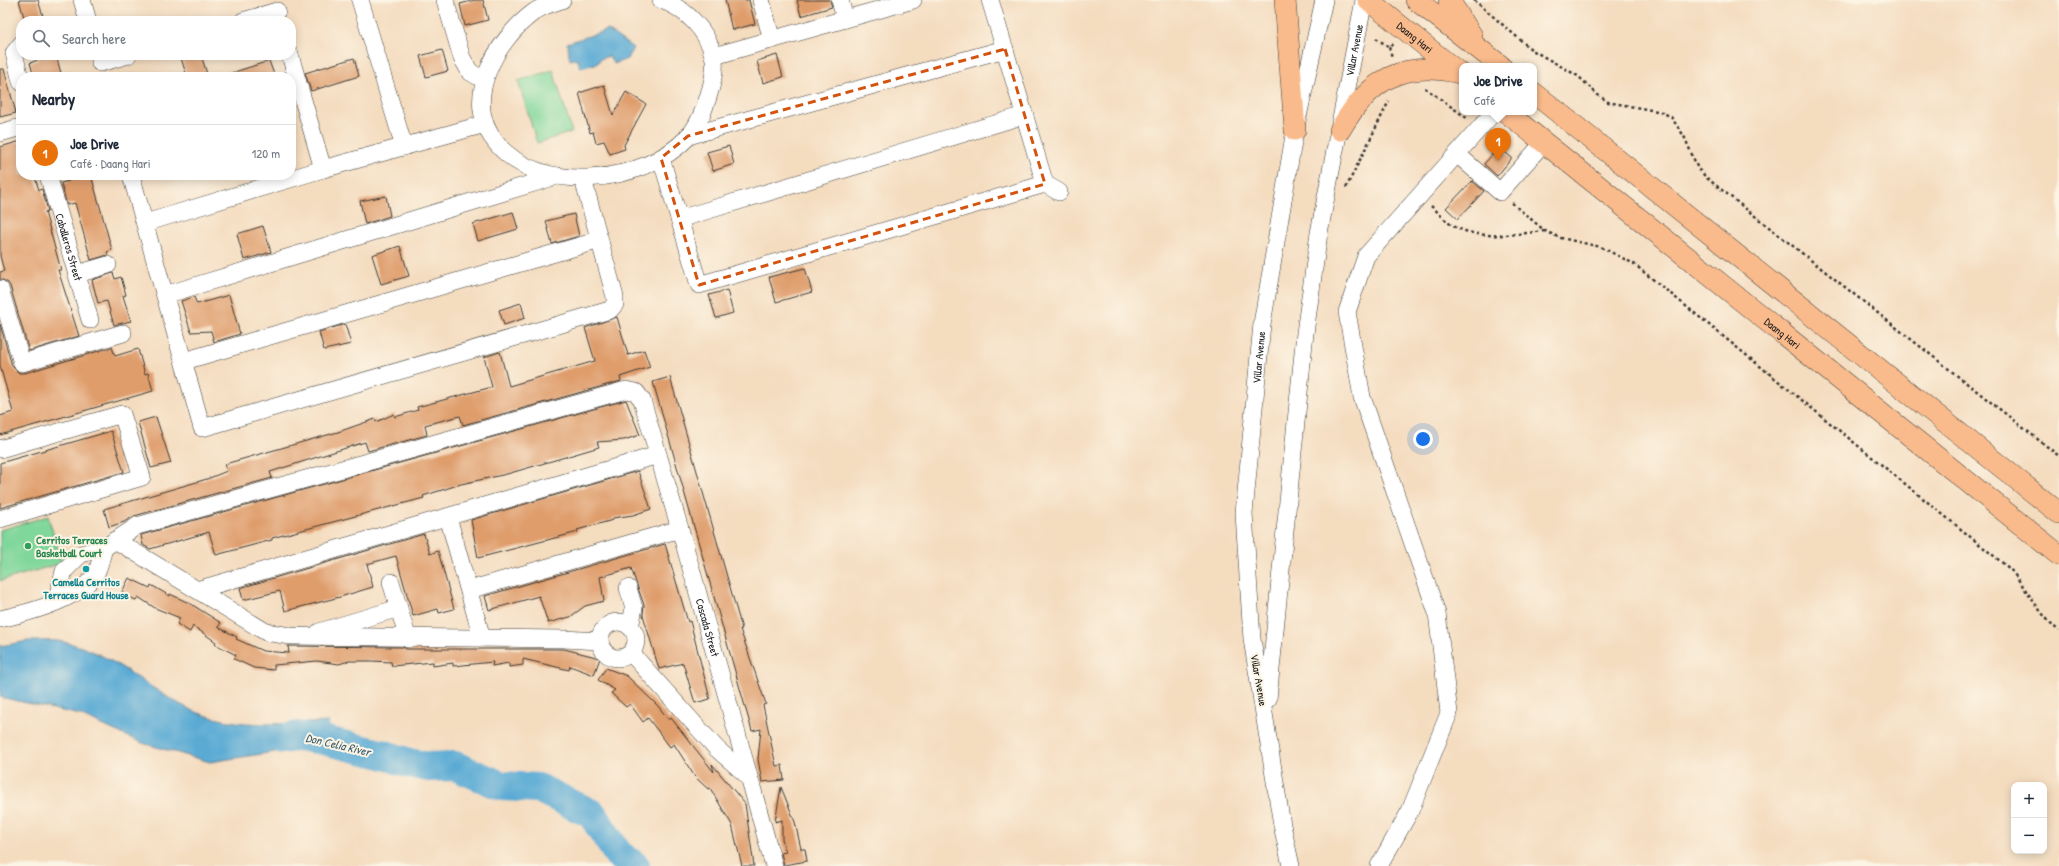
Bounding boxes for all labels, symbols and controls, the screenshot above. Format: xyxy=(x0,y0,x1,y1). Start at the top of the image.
search box xyxy=(16,16,296,60)
street label: Daang Hari xyxy=(1394,19,1436,56)
street label: Villar Avenue xyxy=(1342,23,1366,77)
icon: search xyxy=(30,27,52,49)
text: Search here xyxy=(62,28,126,49)
popup xyxy=(1459,63,1537,115)
text: Joe Drive xyxy=(1473,70,1523,91)
text: Nearby xyxy=(32,87,75,110)
text: Café xyxy=(1473,91,1495,109)
pin: 1 xyxy=(1485,128,1511,161)
text: Joe Drive xyxy=(70,133,119,154)
text: 1 xyxy=(43,144,47,162)
text: 120 m xyxy=(252,144,280,162)
text: Café · Daang Hari xyxy=(70,154,151,172)
street label: Caballeros Street xyxy=(52,212,85,283)
street label: Daang Hari xyxy=(1761,315,1803,352)
street label: Villar Avenue xyxy=(1249,330,1268,384)
your location xyxy=(1413,429,1433,449)
place label: Cerritos Terraces Basketball Court xyxy=(36,533,108,560)
marker: Cerritos Terraces Basketball Court xyxy=(23,541,33,551)
marker: Camella Cerritos Terraces Guard House xyxy=(81,564,91,574)
place label: Camella Cerritos Terraces Guard House xyxy=(42,575,129,602)
street label: Cascada Street xyxy=(693,597,722,658)
street label: Villar Avenue xyxy=(1248,653,1271,708)
water label: Don Celia River xyxy=(304,729,373,761)
map controls xyxy=(2011,782,2047,854)
button: + xyxy=(2011,782,2047,818)
button: − xyxy=(2011,818,2047,854)

